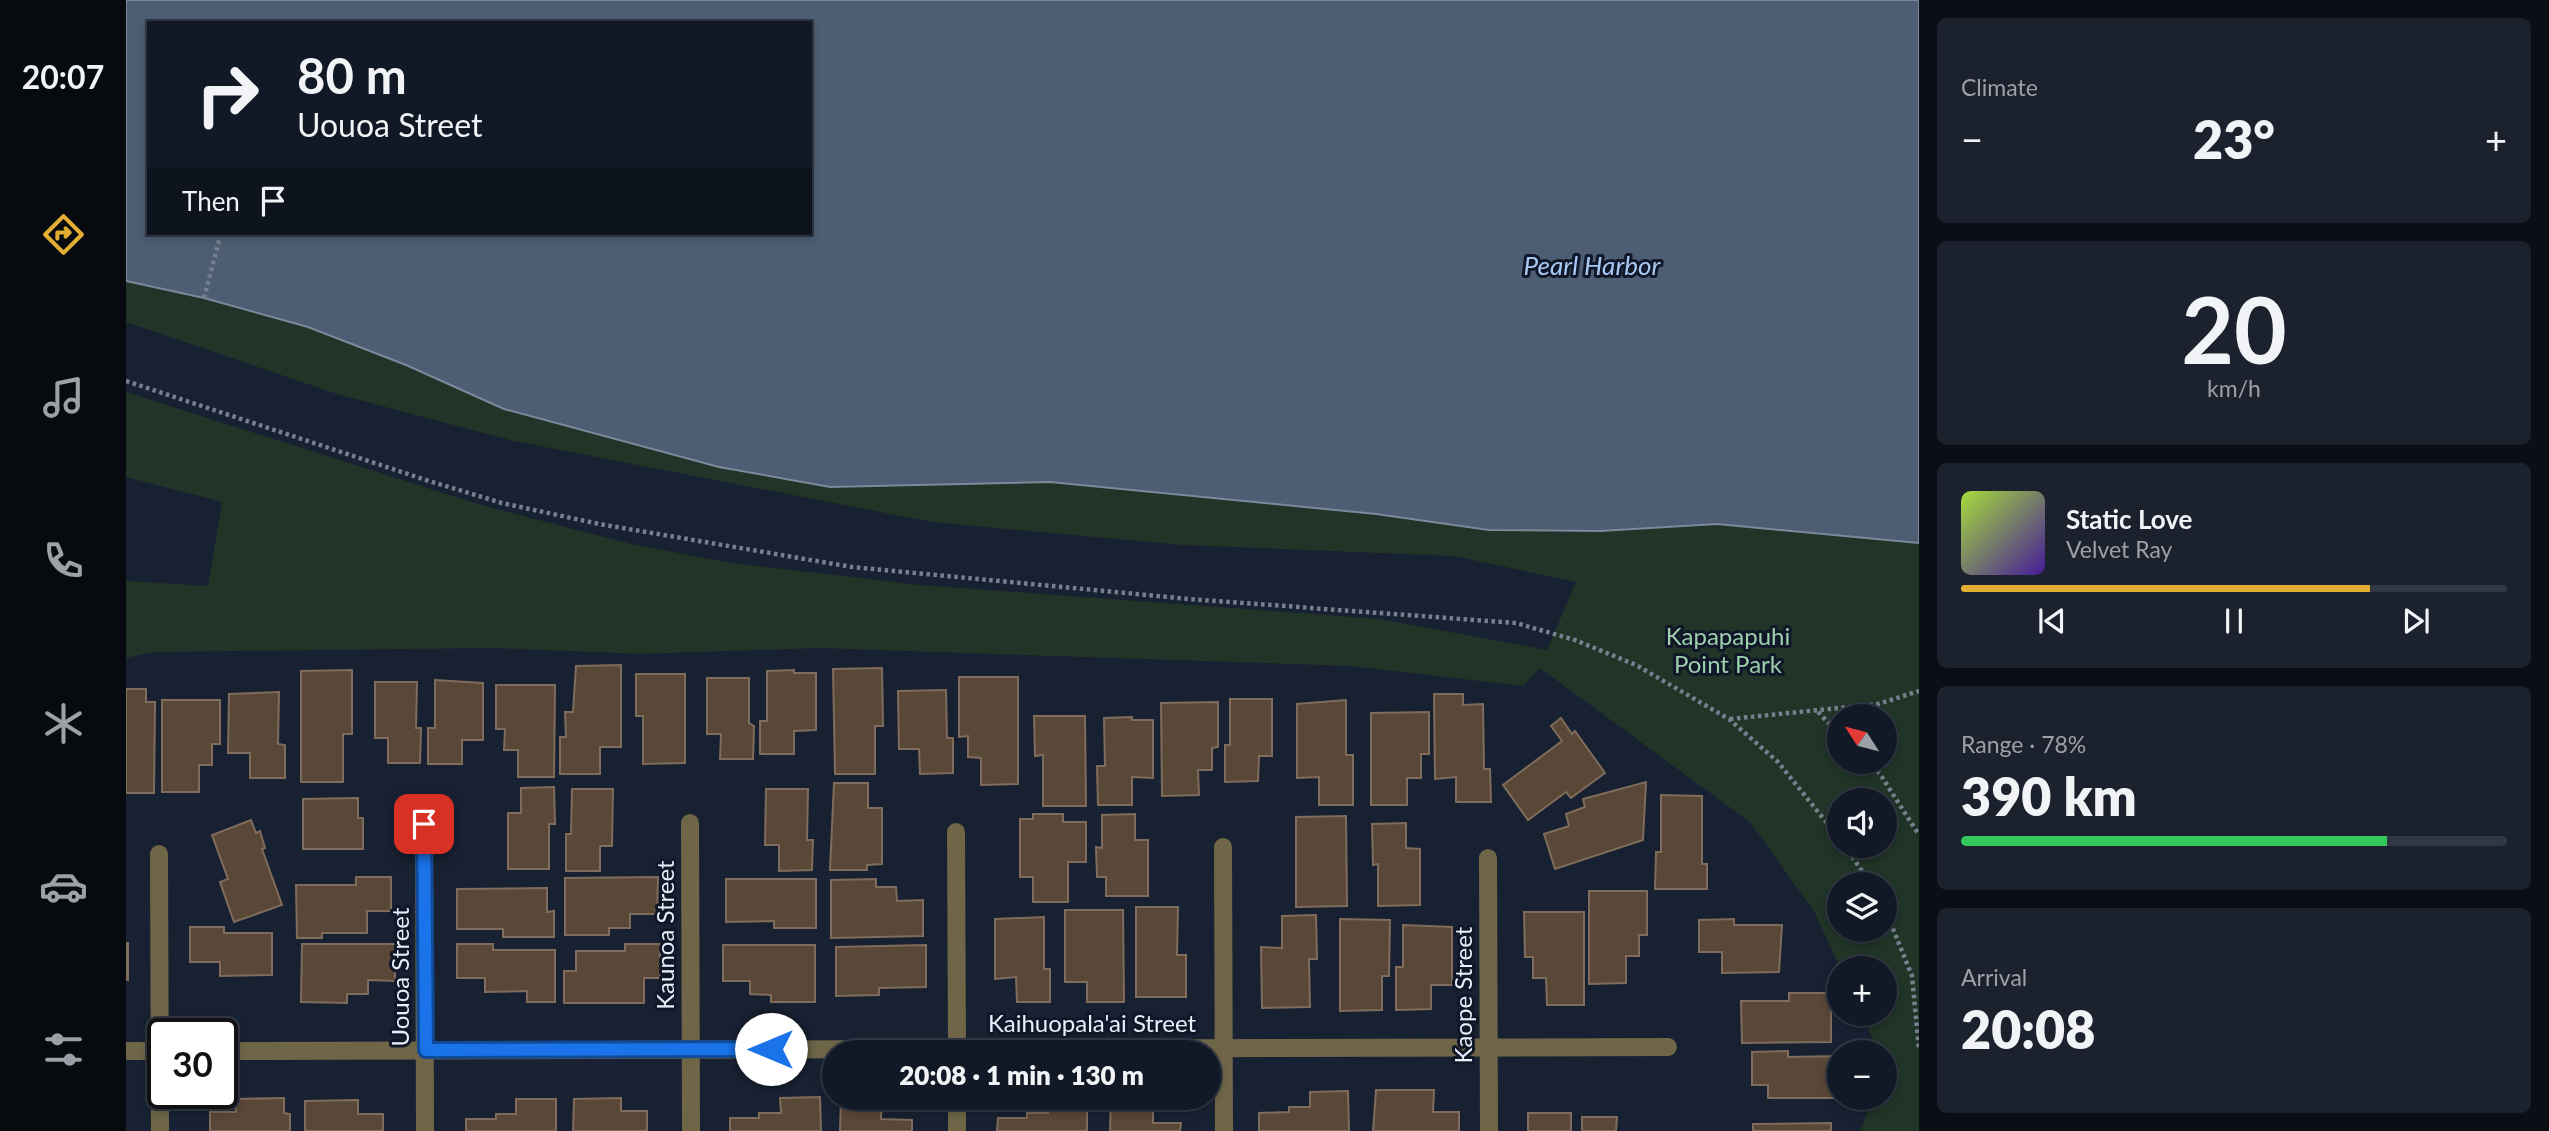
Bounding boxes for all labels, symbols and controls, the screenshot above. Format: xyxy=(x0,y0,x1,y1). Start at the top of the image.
text: 80 m xyxy=(297,46,407,104)
icon: right xyxy=(182,49,273,140)
text: 20:07 xyxy=(22,57,104,96)
text: Climate xyxy=(1961,73,2038,101)
text: Uouoa Street xyxy=(297,105,482,144)
text: 23° xyxy=(2193,108,2275,170)
text: − xyxy=(1961,116,1983,162)
text: + xyxy=(2485,116,2507,162)
icon: arrive xyxy=(254,182,292,220)
text: Then xyxy=(182,185,240,217)
icon: directions xyxy=(39,210,88,259)
water label: Pearl Harbor xyxy=(1524,249,1662,281)
text: 20 xyxy=(2181,274,2287,383)
icon: music xyxy=(39,373,88,422)
text: km/h xyxy=(2207,374,2261,402)
text: Static Love xyxy=(2066,503,2193,535)
text: Velvet Ray xyxy=(2066,535,2172,563)
icon: phone xyxy=(39,536,88,585)
icon: previous xyxy=(2033,602,2071,640)
icon: pause xyxy=(2215,602,2253,640)
icon: next xyxy=(2397,602,2435,640)
park label: Kapapapuhi Point Park xyxy=(1666,621,1790,678)
icon: climate xyxy=(39,699,88,748)
north arrow xyxy=(1827,704,1897,774)
map controls xyxy=(1827,704,1897,1110)
text: Range · 78% xyxy=(1961,730,2086,758)
text: 390 km xyxy=(1961,765,2137,827)
button: sound xyxy=(1827,788,1897,858)
pin xyxy=(394,794,454,854)
icon: arrive xyxy=(405,805,443,843)
street label: Kaunoa Street xyxy=(650,860,679,1010)
icon: car xyxy=(39,862,88,911)
button: layers xyxy=(1827,872,1897,942)
street label: Uouoa Street xyxy=(385,907,414,1047)
street label: Kaope Street xyxy=(1448,926,1477,1063)
button: + xyxy=(1827,956,1897,1026)
text: Arrival xyxy=(1961,963,2027,991)
text: 20:08 xyxy=(1961,998,2095,1060)
street label: Kaihuopala'ai Street xyxy=(988,1008,1196,1037)
position arrow xyxy=(734,1012,808,1086)
speed limit sign: 30 xyxy=(147,1018,238,1109)
icon: filters xyxy=(39,1025,88,1074)
button: − xyxy=(1827,1040,1897,1110)
text: 20:08 · 1 min · 130 m xyxy=(899,1059,1144,1091)

